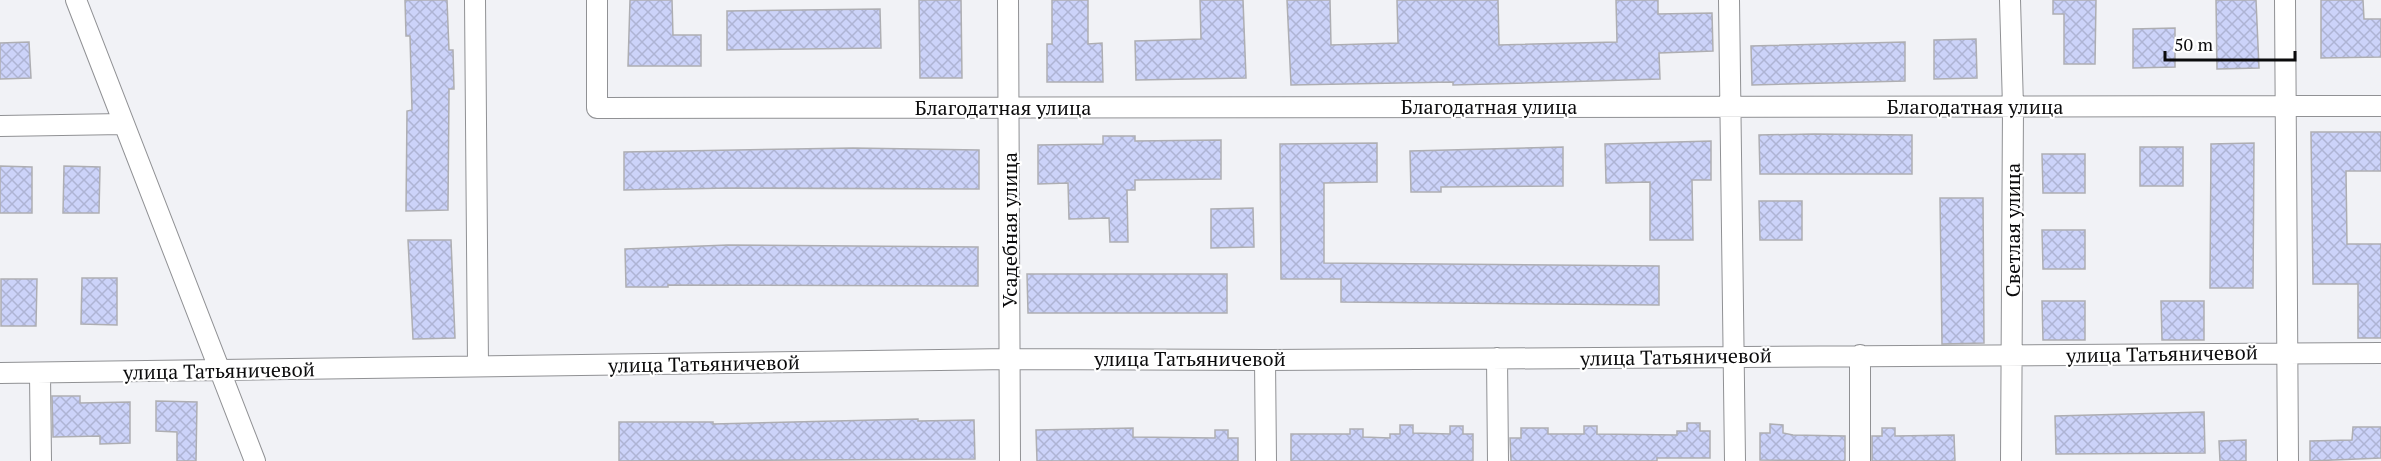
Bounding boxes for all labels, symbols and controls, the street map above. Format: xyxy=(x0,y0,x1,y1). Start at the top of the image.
scale bar xyxy=(2165,24,2296,62)
text: 50 m xyxy=(2174,32,2214,56)
street label: Благодатная улица xyxy=(1401,93,1577,120)
street label: Благодатная улица xyxy=(1887,93,2063,120)
street label: Благодатная улица xyxy=(915,94,1091,121)
street label: Усадебная улица xyxy=(996,152,1023,308)
street label: Светлая улица xyxy=(1999,163,2026,297)
street label: улица Татьяничевой xyxy=(2065,338,2258,369)
street label: улица Татьяничевой xyxy=(1579,341,1772,372)
street label: улица Татьяничевой xyxy=(1093,345,1286,372)
street label: улица Татьяничевой xyxy=(607,348,800,379)
street label: улица Татьяничевой xyxy=(122,355,315,386)

